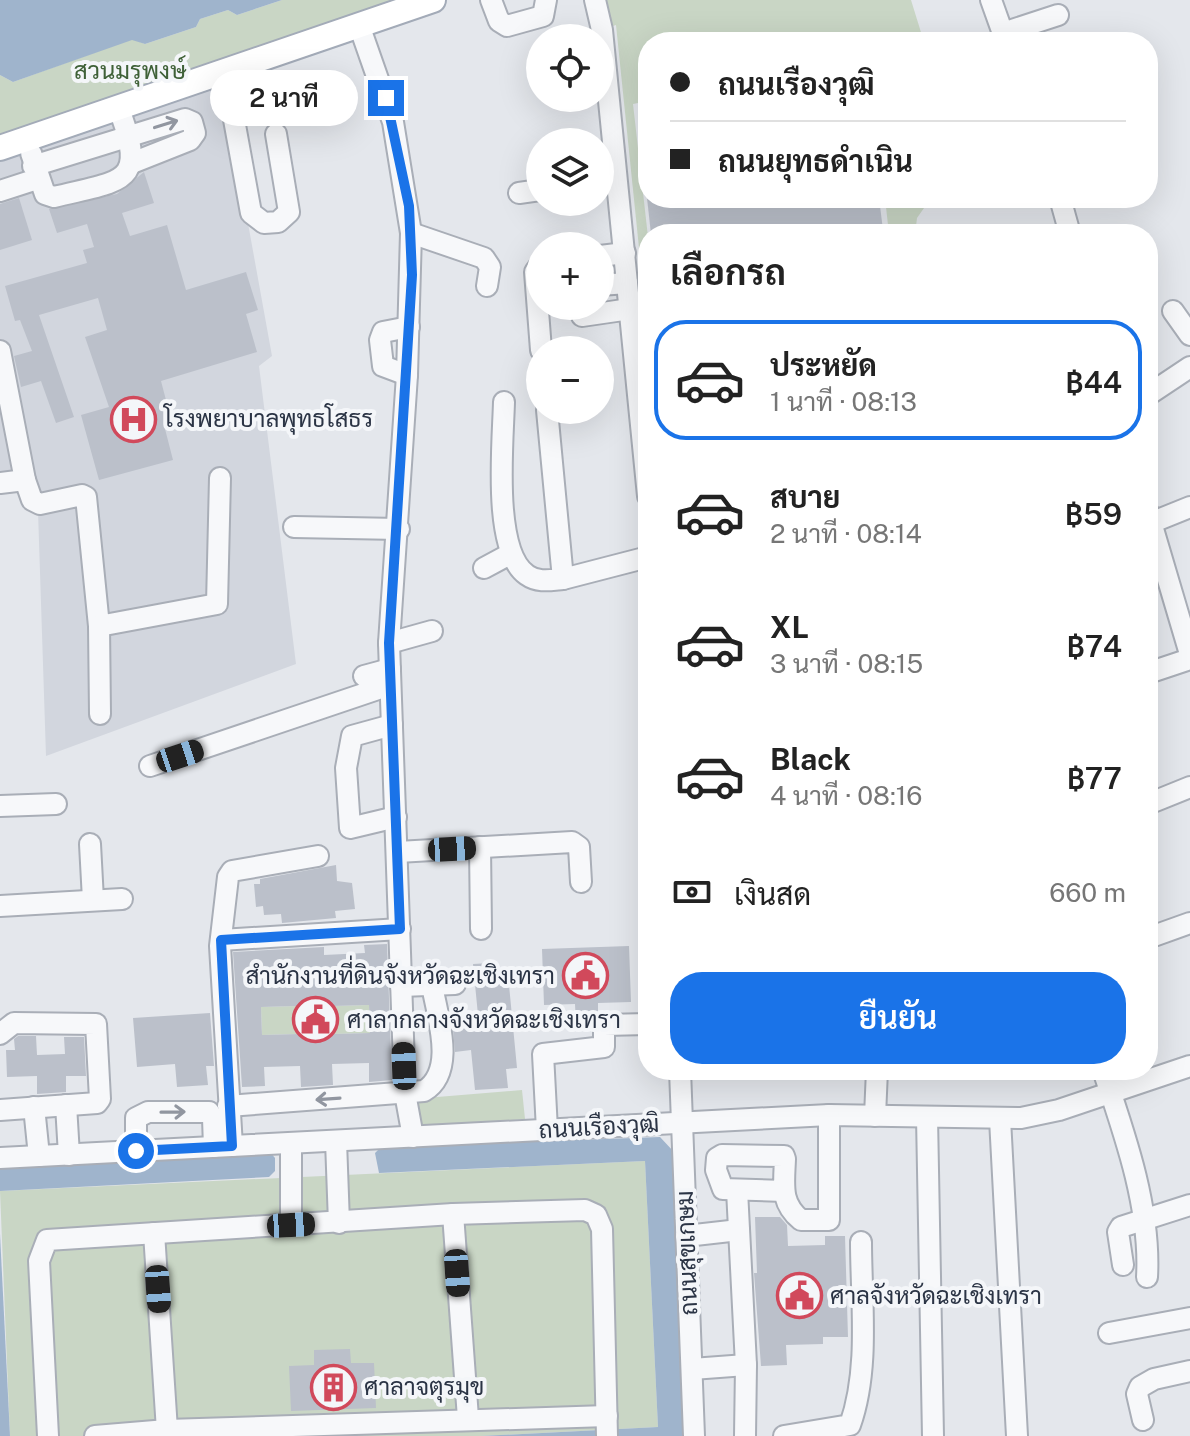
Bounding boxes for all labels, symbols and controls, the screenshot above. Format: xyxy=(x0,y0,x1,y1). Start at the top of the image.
map controls xyxy=(526,24,614,424)
button: locate xyxy=(526,24,614,112)
park label: สวนมรุพงษ์ xyxy=(74,55,187,87)
text: ถนนเรืองวุฒิ xyxy=(718,66,874,102)
callout: 2 นาที xyxy=(210,70,358,126)
route end xyxy=(368,80,404,116)
text: 2 นาที xyxy=(249,82,319,113)
one-way arrow xyxy=(153,116,179,131)
button: layers xyxy=(526,128,614,216)
text: ถนนยุทธดำเนิน xyxy=(718,143,913,179)
button: + xyxy=(526,232,614,320)
text: เลือกรถ xyxy=(670,251,786,293)
button: − xyxy=(526,336,614,424)
icon: car xyxy=(674,344,746,416)
text: ประหยัด xyxy=(770,347,877,383)
text: ฿44 xyxy=(1065,364,1122,400)
text: 1 นาที · 08:13 xyxy=(770,386,917,417)
hospital icon: โรงพยาบาลพุทธโสธร xyxy=(109,395,157,443)
place label: โรงพยาบาลพุทธโสธร xyxy=(162,403,373,435)
icon: car xyxy=(674,476,746,548)
text: สบาย xyxy=(770,479,840,515)
text: ฿59 xyxy=(1065,496,1122,532)
text: 2 นาที · 08:14 xyxy=(770,518,922,549)
icon: car xyxy=(674,608,746,680)
text: XL xyxy=(770,609,809,645)
text: ฿74 xyxy=(1067,628,1122,664)
text: 3 นาที · 08:15 xyxy=(770,648,923,679)
car xyxy=(153,737,207,775)
icon: car xyxy=(674,740,746,812)
text: Black xyxy=(770,741,851,777)
text: ฿77 xyxy=(1067,760,1122,796)
text: 4 นาที · 08:16 xyxy=(770,780,923,811)
car xyxy=(427,836,477,862)
icon: cash xyxy=(670,870,714,914)
text: เงินสด xyxy=(734,876,811,912)
text: 660 m xyxy=(1049,877,1126,908)
public building icon: สำนักงานที่ดินจังหวัดฉะเชิงเทรา xyxy=(562,952,610,1000)
place label: สำนักงานที่ดินจังหวัดฉะเชิงเทรา xyxy=(245,955,555,989)
button: ยืนยัน xyxy=(670,972,1126,1064)
public building icon: ศาลากลางจังหวัดฉะเชิงเทรา xyxy=(292,996,340,1044)
place label: ศาลากลางจังหวัดฉะเชิงเทรา xyxy=(347,1005,621,1033)
car xyxy=(391,1042,417,1090)
one-way arrow xyxy=(315,1092,342,1107)
one-way arrow xyxy=(159,1104,186,1119)
street label: ถนนเรืองวุฒิ xyxy=(538,1109,660,1146)
route start xyxy=(118,1133,154,1169)
street label: ถนนสุขเกษม xyxy=(670,1190,705,1316)
car xyxy=(266,1212,316,1238)
car xyxy=(443,1248,471,1298)
car xyxy=(144,1264,172,1314)
public building icon: ศาลจังหวัดฉะเชิงเทรา xyxy=(775,1272,823,1320)
place label: ศาลจังหวัดฉะเชิงเทรา xyxy=(830,1281,1042,1309)
building icon: ศาลาจตุรมุข xyxy=(309,1363,357,1411)
place label: ศาลาจตุรมุข xyxy=(364,1372,484,1403)

